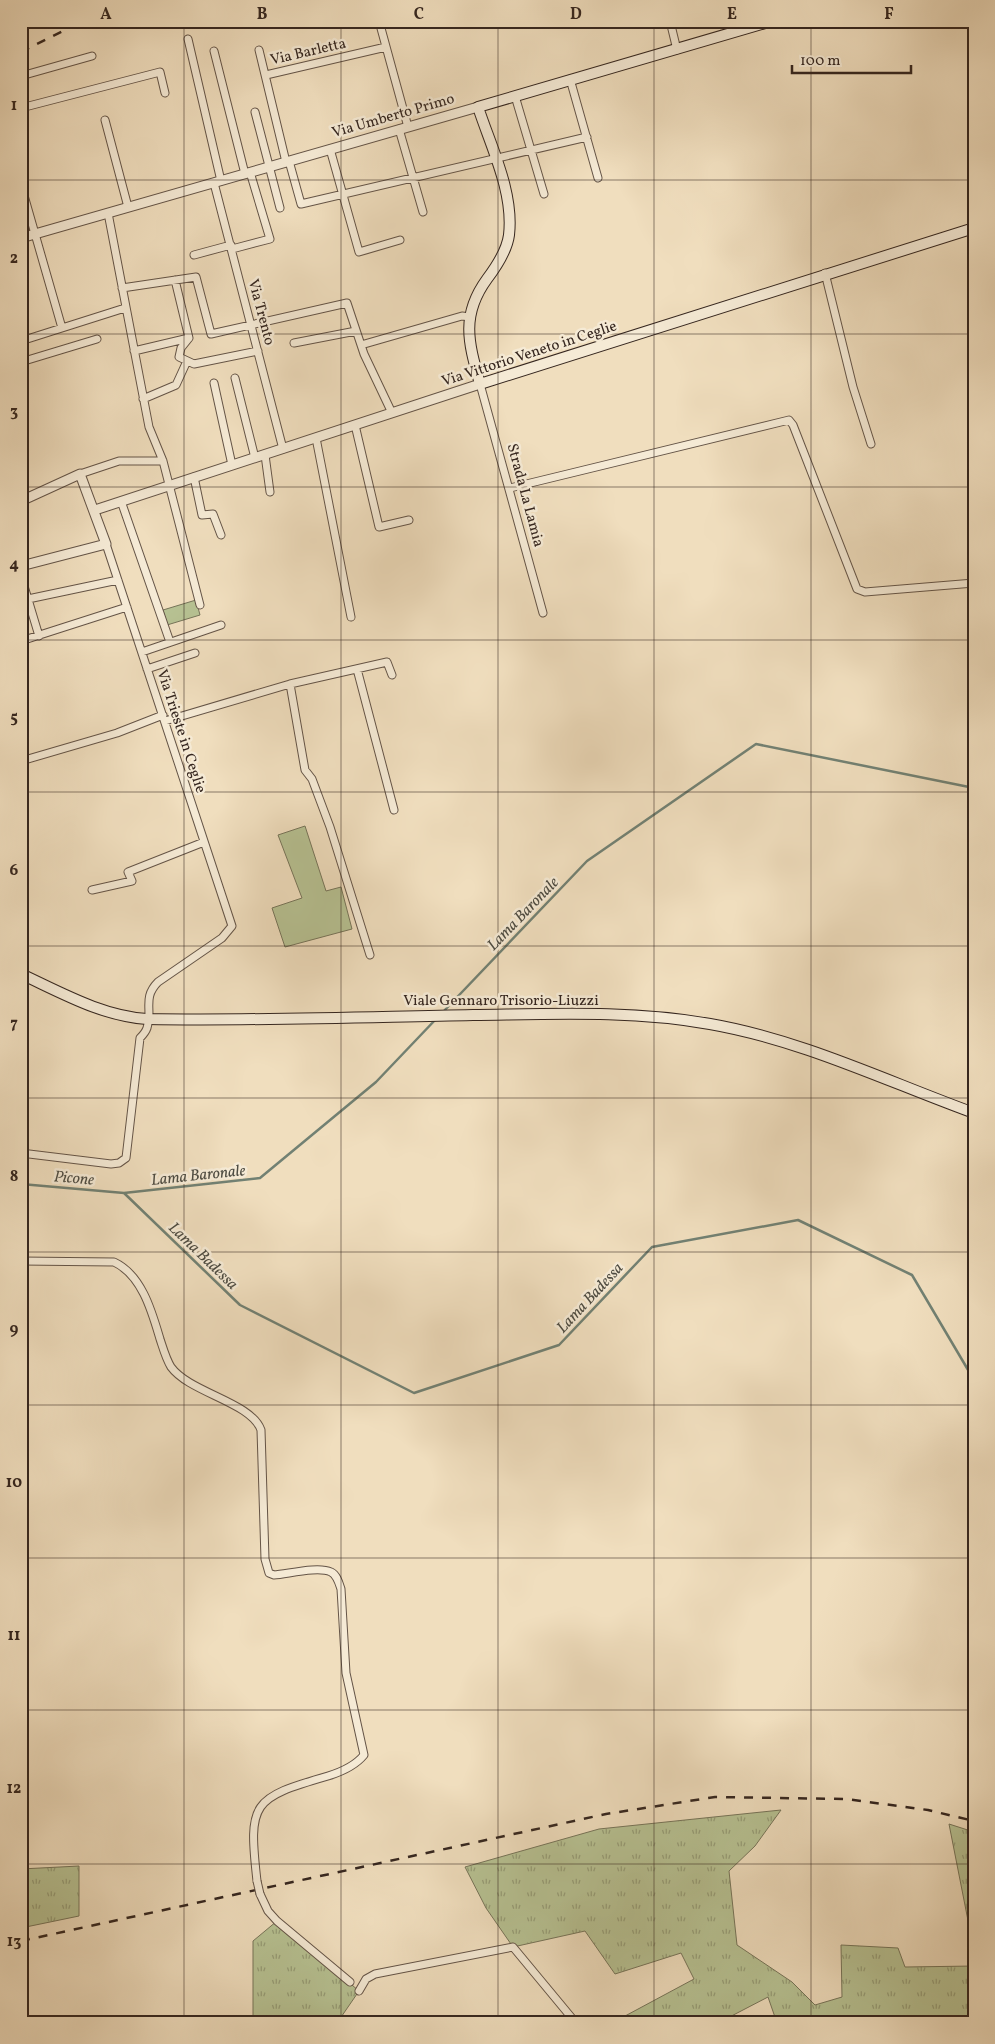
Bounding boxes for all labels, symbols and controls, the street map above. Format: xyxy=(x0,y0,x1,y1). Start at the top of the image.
text: A xyxy=(100,4,112,26)
text: B xyxy=(257,4,268,26)
text: C xyxy=(414,4,424,26)
text: D xyxy=(570,4,582,26)
text: E xyxy=(727,4,737,26)
text: F xyxy=(884,4,894,26)
street label: Via Barletta xyxy=(268,34,348,71)
scale bar xyxy=(792,42,911,74)
text: 100 m xyxy=(800,51,840,72)
street label: Via Umberto Primo xyxy=(330,89,457,144)
text: 1 xyxy=(11,95,17,117)
text: 2 xyxy=(10,248,18,270)
street label: Via Trento xyxy=(242,277,279,348)
street label: Via Vittorio Veneto in Ceglie xyxy=(439,316,620,393)
text: 3 xyxy=(10,401,18,423)
street label: Strada La Lamia xyxy=(501,441,548,549)
text: 4 xyxy=(9,554,19,576)
street label: Via Trieste in Ceglie xyxy=(151,667,210,796)
text: 5 xyxy=(10,707,18,729)
text: 6 xyxy=(10,860,19,882)
water label: Lama Baronale xyxy=(483,873,564,956)
street label: Viale Gennaro Trisorio-Liuzzi xyxy=(403,991,599,1012)
text: 7 xyxy=(10,1013,18,1035)
water label: Lama Baronale xyxy=(150,1160,247,1192)
text: 8 xyxy=(10,1166,18,1188)
water label: Picone xyxy=(53,1166,95,1192)
water label: Lama Badessa xyxy=(163,1218,243,1296)
water label: Lama Badessa xyxy=(552,1258,629,1338)
text: 9 xyxy=(10,1319,19,1341)
text: 10 xyxy=(6,1472,22,1494)
text: 11 xyxy=(8,1625,20,1647)
text: 12 xyxy=(7,1778,21,1800)
text: 13 xyxy=(7,1931,21,1953)

